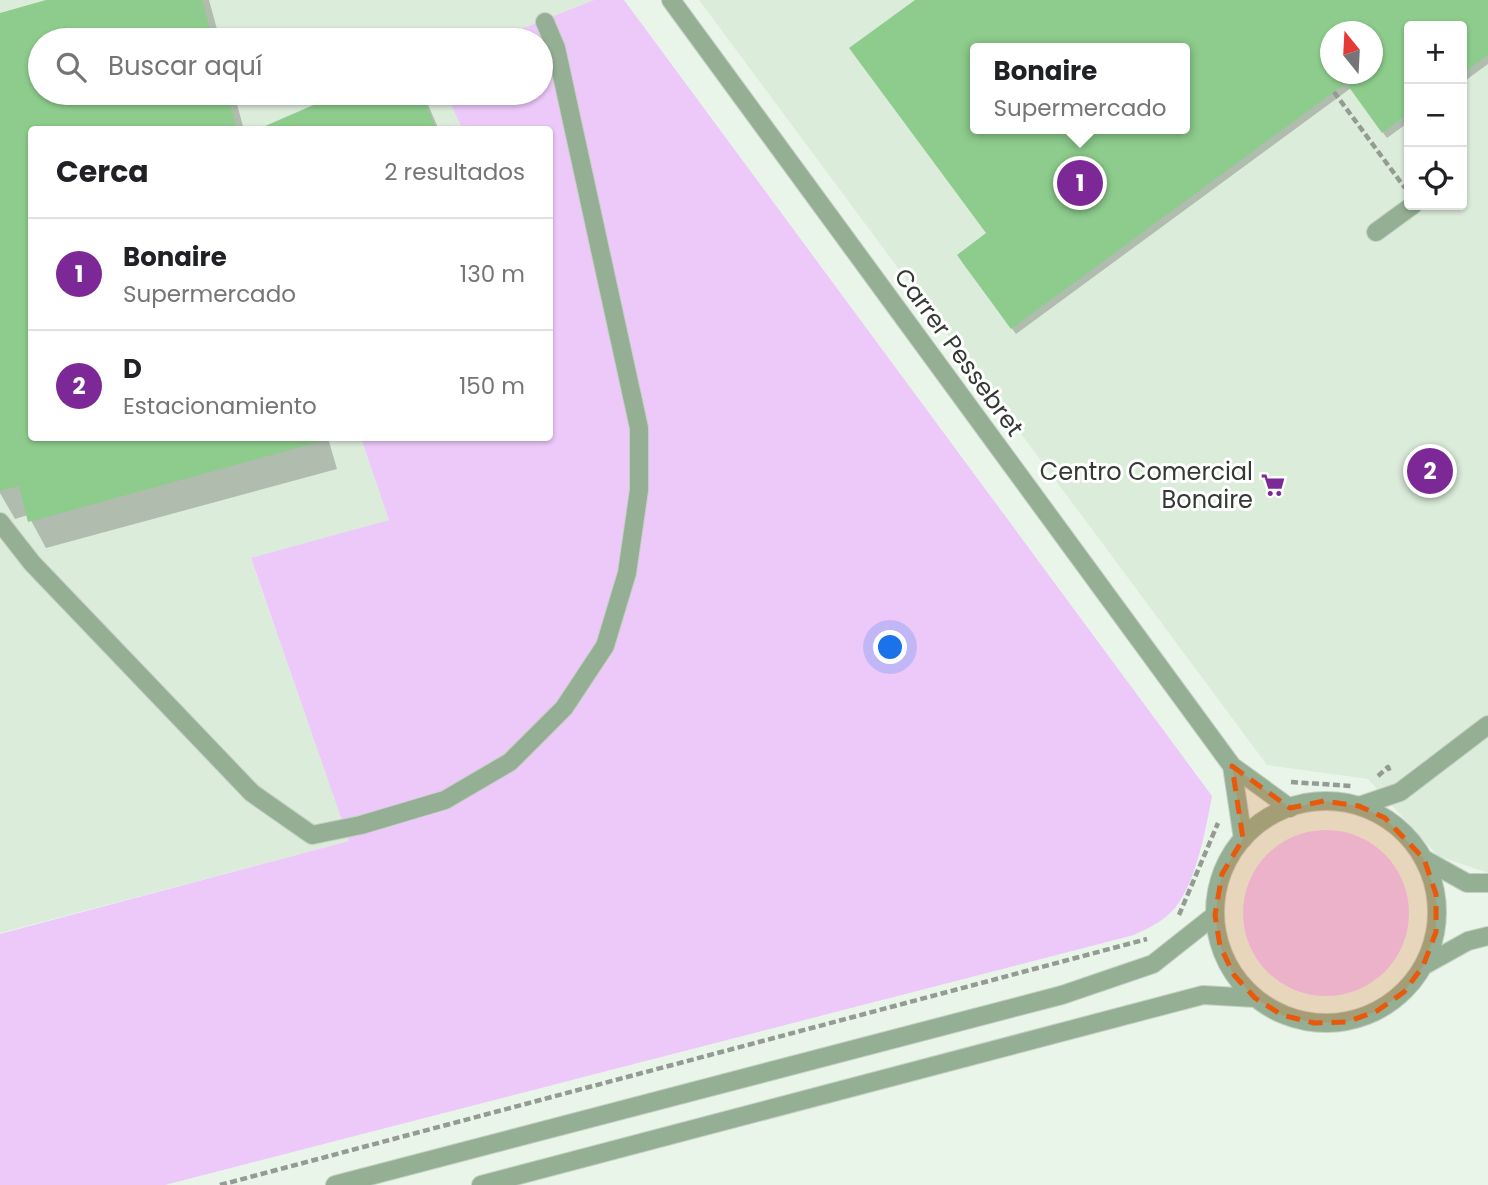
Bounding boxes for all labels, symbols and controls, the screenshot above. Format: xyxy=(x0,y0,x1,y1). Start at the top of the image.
north arrow xyxy=(1320,21,1383,84)
map controls xyxy=(1404,21,1467,210)
button: + xyxy=(1404,21,1467,84)
search box xyxy=(28,28,553,105)
popup xyxy=(970,43,1190,134)
icon: search xyxy=(52,48,90,86)
text: Buscar aquí xyxy=(108,48,262,84)
text: Bonaire xyxy=(994,53,1097,89)
button: − xyxy=(1404,84,1467,147)
text: Supermercado xyxy=(994,92,1166,124)
button: locate xyxy=(1404,147,1467,210)
text: Cerca xyxy=(56,150,149,193)
text: 2 resultados xyxy=(384,156,525,188)
pin: 1 xyxy=(1057,157,1103,209)
text: Bonaire xyxy=(123,239,227,275)
text: 1 xyxy=(75,258,83,290)
text: 130 m xyxy=(460,258,525,290)
street label: Carrer Pessebret xyxy=(887,261,1031,443)
text: Supermercado xyxy=(123,278,296,310)
text: D xyxy=(123,351,142,387)
text: 2 xyxy=(72,370,86,402)
text: 150 m xyxy=(459,370,525,402)
text: Estacionamiento xyxy=(123,390,317,422)
pin: 2 xyxy=(1407,445,1453,497)
place label: Centro Comercial Bonaire xyxy=(1040,455,1253,516)
supermarket icon: Centro Comercial Bonaire xyxy=(1259,471,1287,499)
your location xyxy=(873,630,907,664)

